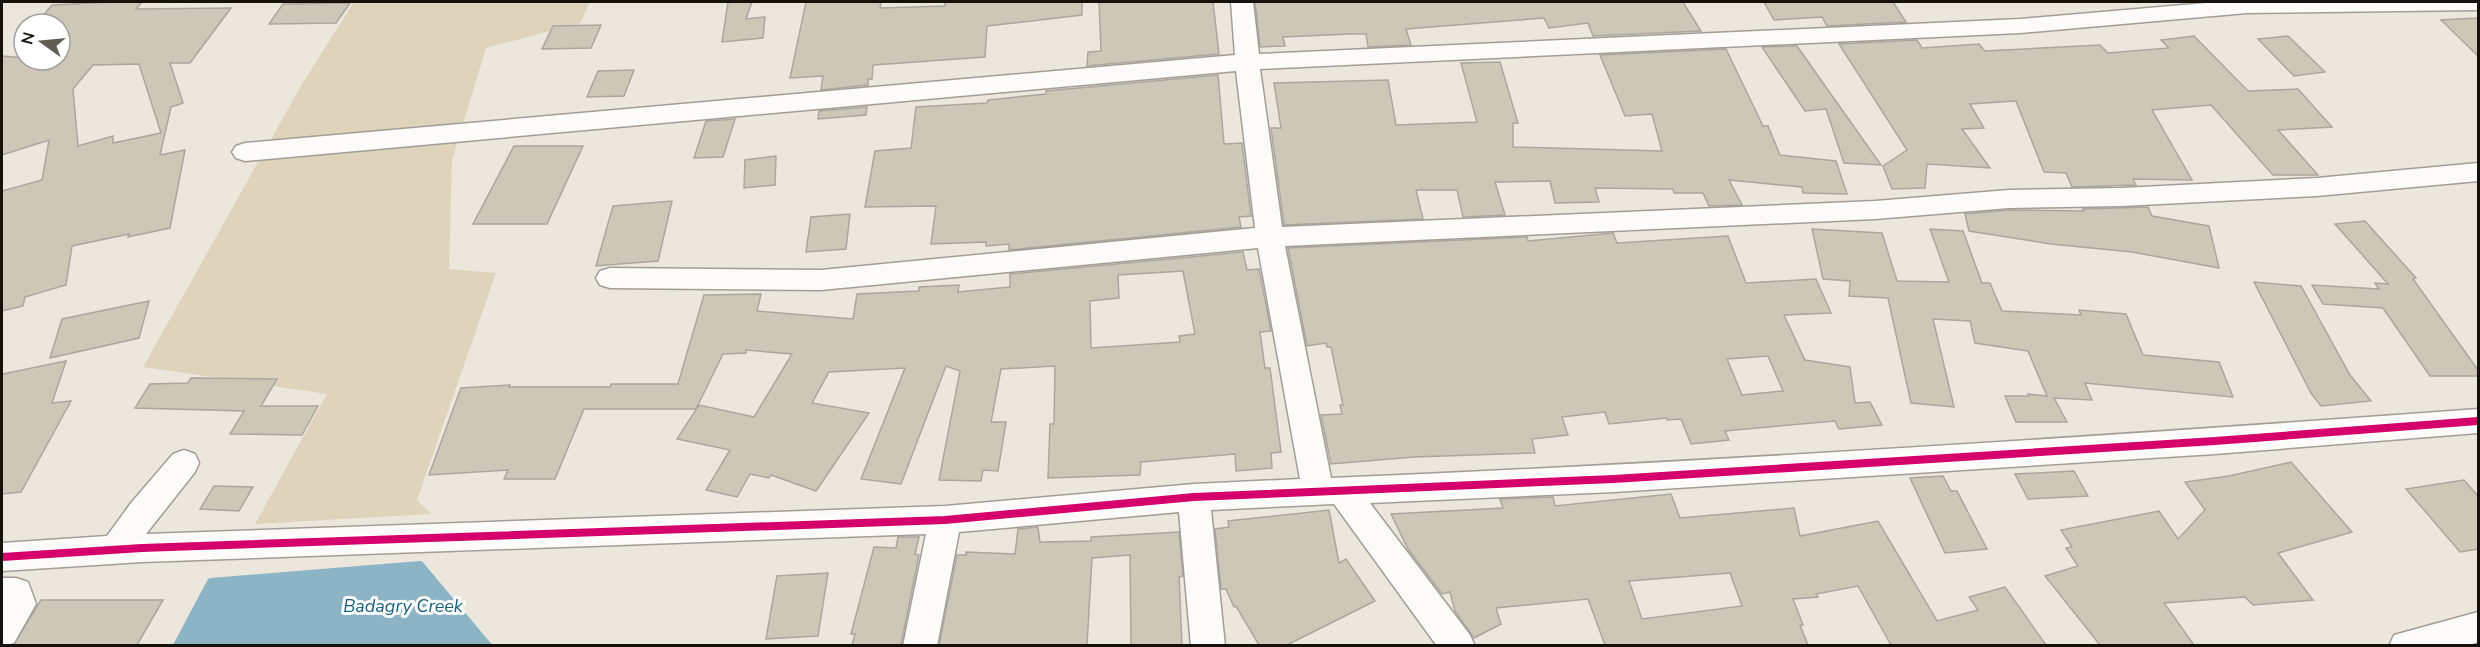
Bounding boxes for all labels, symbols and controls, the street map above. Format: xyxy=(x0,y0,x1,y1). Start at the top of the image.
north arrow xyxy=(12,12,72,72)
text: N xyxy=(16,30,41,47)
water label: Badagry Creek xyxy=(343,594,464,618)

